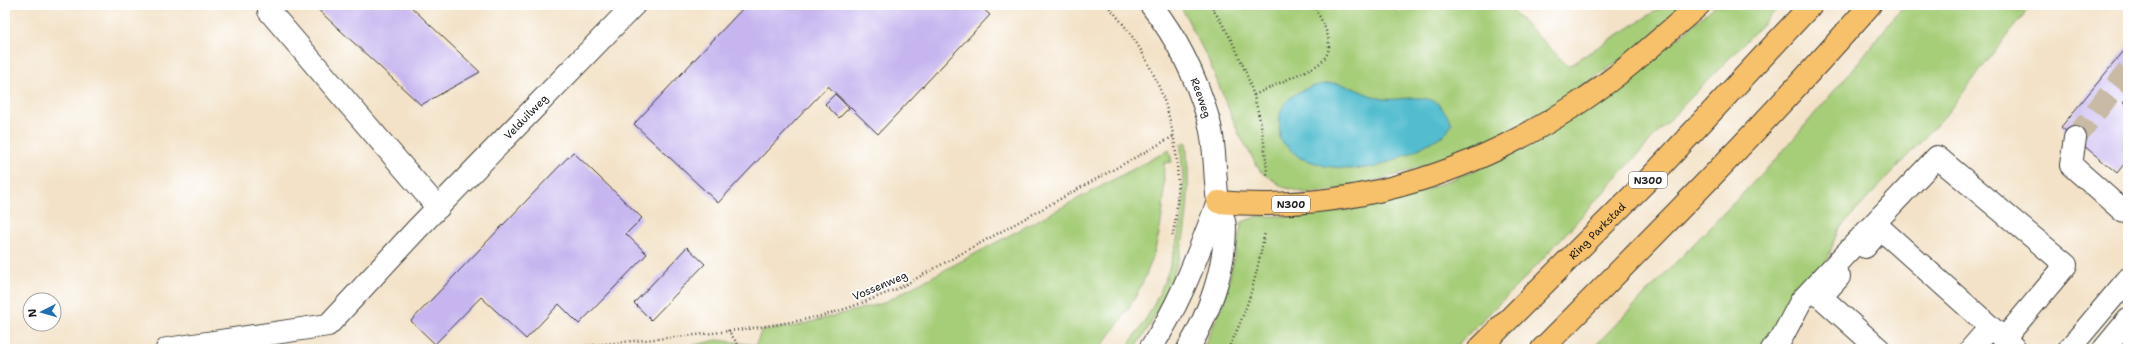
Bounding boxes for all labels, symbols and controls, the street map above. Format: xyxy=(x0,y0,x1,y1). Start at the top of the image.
street label: Reeweg xyxy=(1187,75,1215,120)
street label: Velduilweg xyxy=(500,91,551,143)
road number: N300 xyxy=(1629,172,1667,188)
road number: N300 xyxy=(1272,196,1310,212)
street label: Ring Parkstad xyxy=(1565,199,1629,263)
street label: Vossenweg xyxy=(850,268,910,304)
north arrow xyxy=(22,292,62,332)
text: N xyxy=(25,308,40,318)

